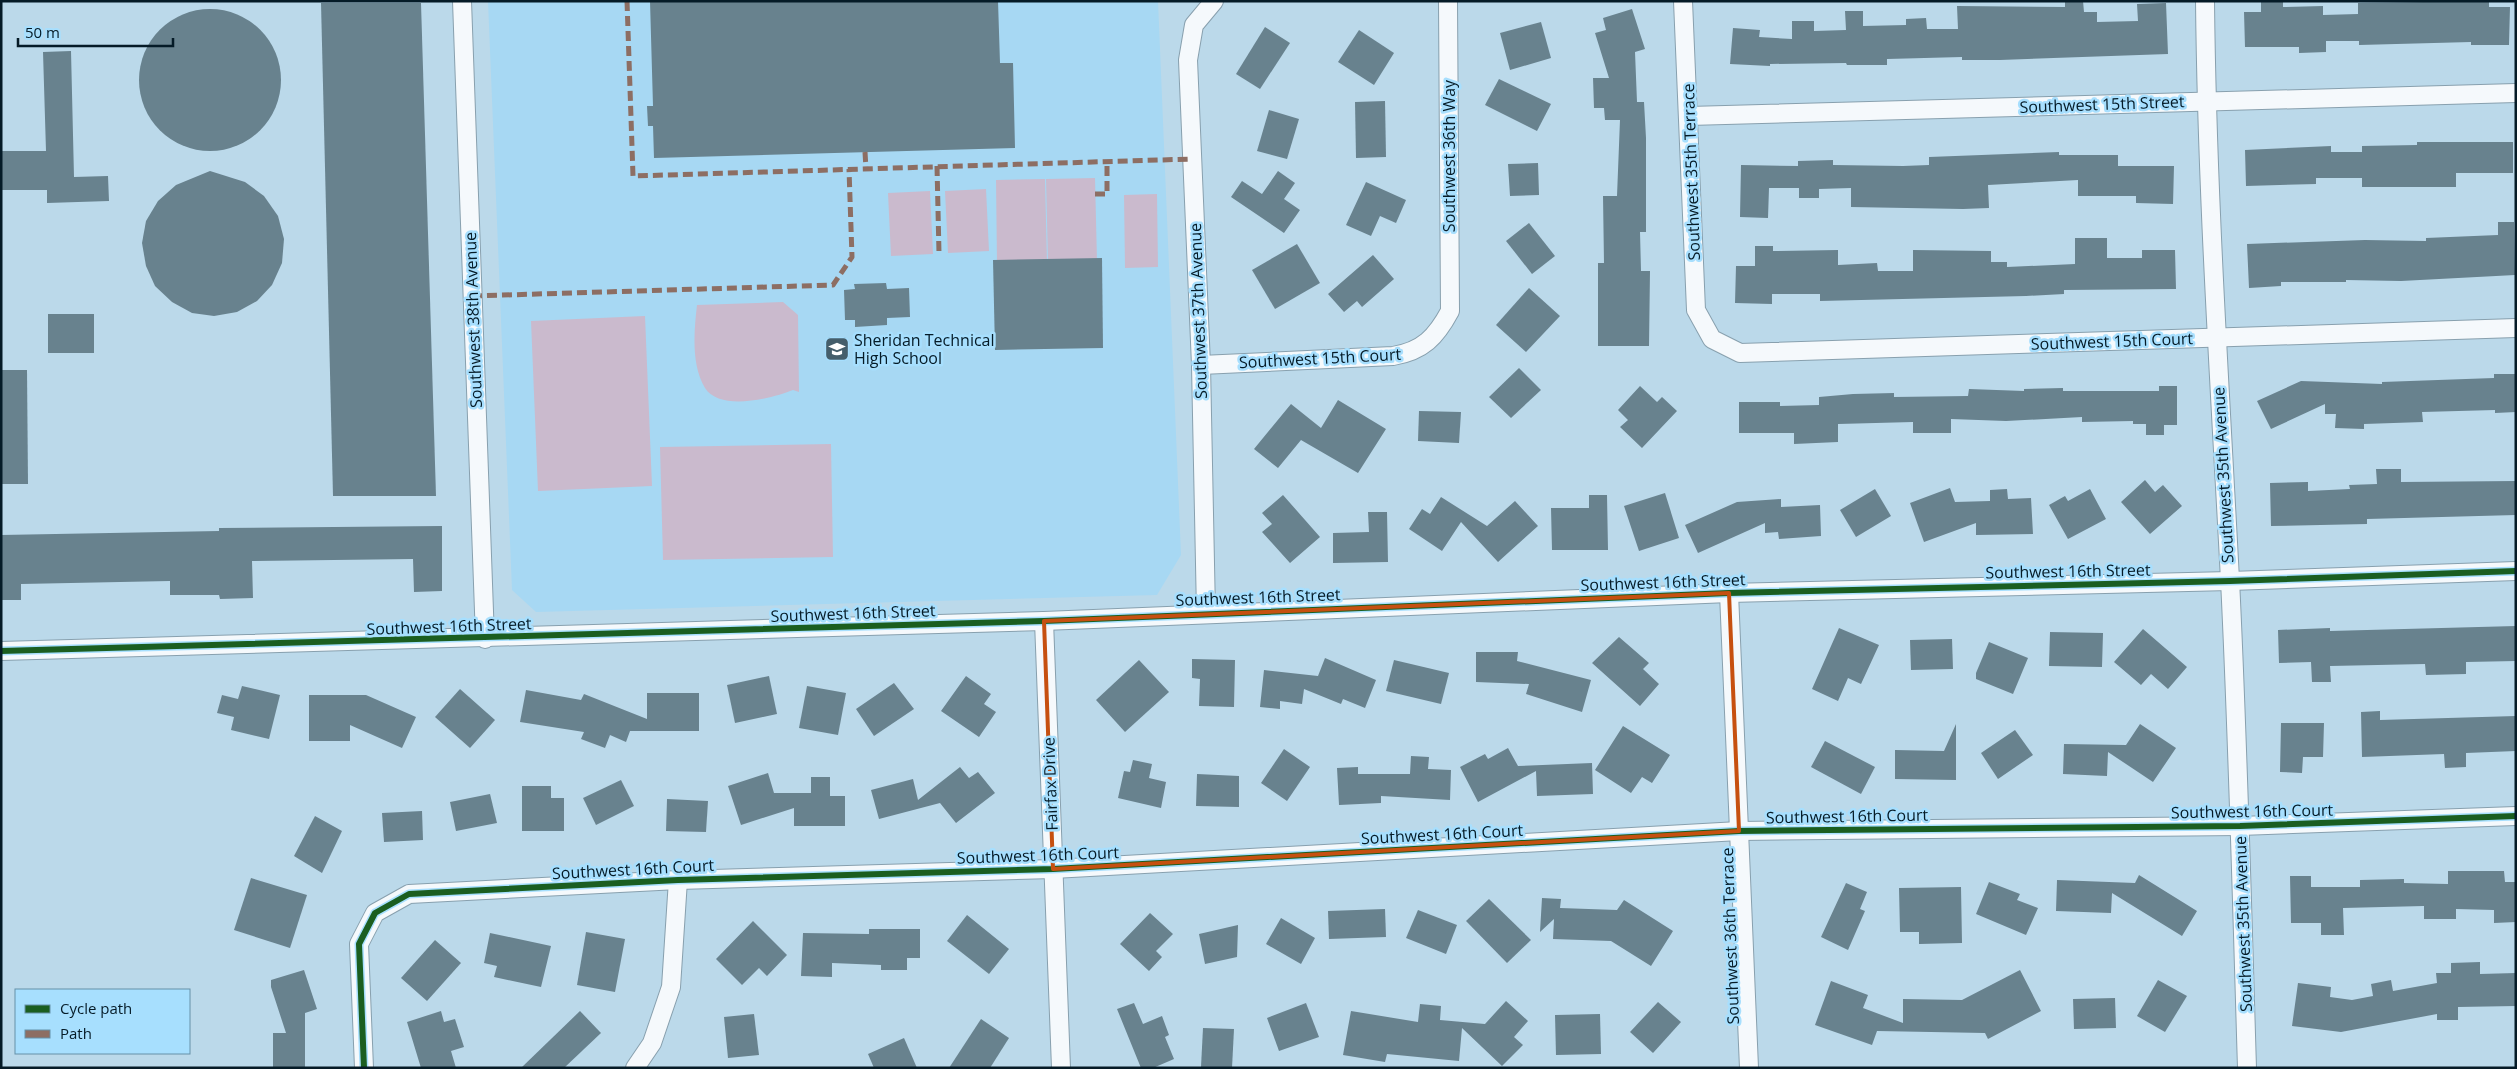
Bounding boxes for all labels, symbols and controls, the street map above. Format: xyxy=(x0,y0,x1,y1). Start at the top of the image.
scale bar xyxy=(18,15,172,47)
text: 50 m xyxy=(25,22,60,42)
street label: Southwest 36th Way xyxy=(1438,79,1460,232)
street label: Southwest 35th Terrace xyxy=(1677,83,1705,261)
street label: Southwest 15th Street xyxy=(2019,90,2185,118)
street label: Southwest 37th Avenue xyxy=(1184,223,1212,399)
street label: Southwest 38th Avenue xyxy=(459,232,487,408)
street label: Southwest 15th Court xyxy=(2031,327,2194,355)
place label: Sheridan Technical High School xyxy=(854,329,995,369)
school or university icon: Sheridan Technical High School xyxy=(824,336,850,362)
street label: Southwest 15th Court xyxy=(1238,343,1402,373)
street label: Southwest 35th Avenue xyxy=(2207,386,2239,564)
street label: Southwest 16th Street xyxy=(1985,559,2151,583)
street label: Southwest 16th Street xyxy=(1580,568,1746,596)
street label: Southwest 16th Street xyxy=(1175,583,1341,611)
street label: Southwest 16th Street xyxy=(770,599,936,627)
street label: Southwest 16th Street xyxy=(366,612,532,640)
street label: Fairfax Drive xyxy=(1037,737,1063,831)
street label: Southwest 16th Court xyxy=(2171,799,2334,823)
street label: Southwest 16th Court xyxy=(1766,804,1929,828)
street label: Southwest 16th Court xyxy=(1360,819,1524,849)
street label: Southwest 35th Avenue xyxy=(2229,836,2257,1012)
street label: Southwest 16th Court xyxy=(957,841,1120,869)
street label: Southwest 36th Terrace xyxy=(1716,847,1744,1025)
street label: Southwest 16th Court xyxy=(551,854,715,884)
legend xyxy=(15,989,190,1054)
text: Cycle path xyxy=(60,998,132,1018)
text: Path xyxy=(60,1023,92,1043)

